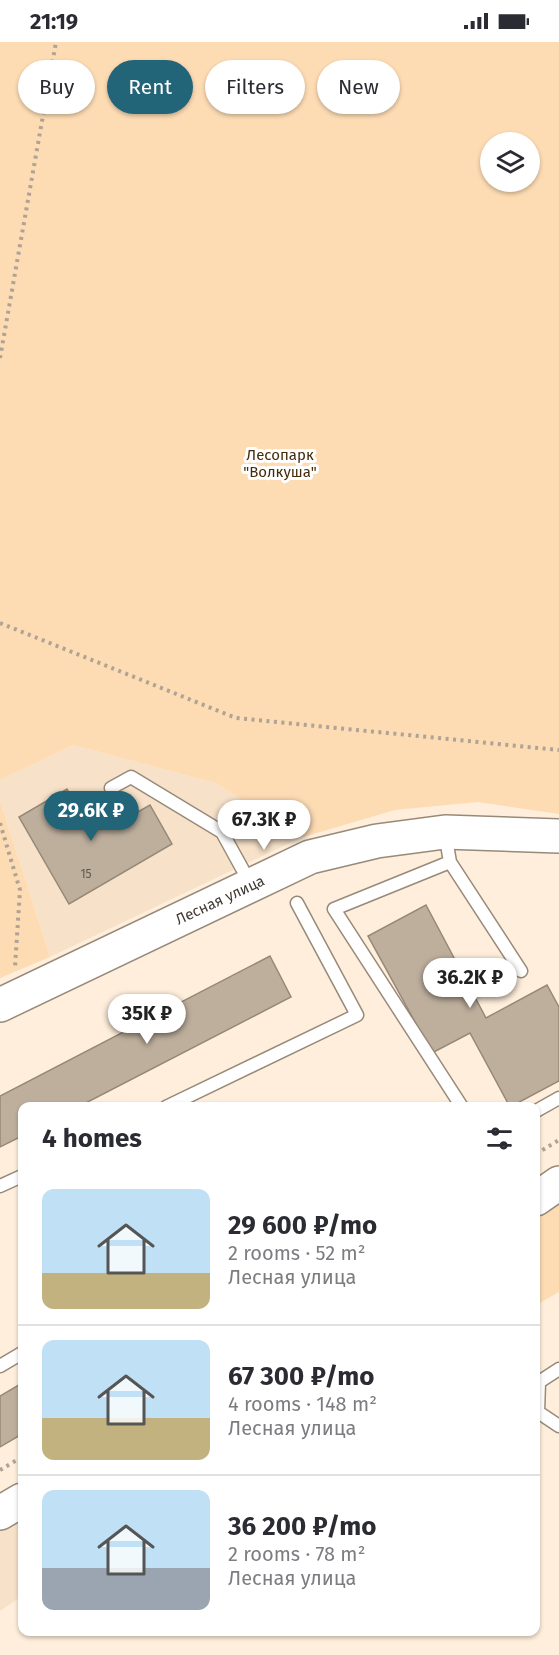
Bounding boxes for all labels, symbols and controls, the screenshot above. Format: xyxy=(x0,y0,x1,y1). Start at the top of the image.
text: 21:19 xyxy=(30,8,78,35)
chip: Buy xyxy=(18,60,95,114)
chip: Rent xyxy=(107,60,193,114)
chip: Filters xyxy=(205,60,305,114)
chip: New xyxy=(317,60,400,114)
map controls xyxy=(480,132,540,192)
button: layers xyxy=(480,132,540,192)
park label: Лесопарк "Волкуша" xyxy=(243,446,317,481)
pin: 29.6K ₽ xyxy=(36,791,146,842)
text: 29.6K ₽ xyxy=(58,798,124,822)
pin: 67.3K ₽ xyxy=(209,800,319,851)
text: 67.3K ₽ xyxy=(232,807,296,831)
house number: 15 xyxy=(80,867,92,881)
street label: Лесная улица xyxy=(173,871,267,929)
pin: 36.2K ₽ xyxy=(415,958,525,1009)
text: 36.2K ₽ xyxy=(437,965,503,989)
pin: 35K ₽ xyxy=(105,994,189,1045)
text: 35K ₽ xyxy=(122,1001,172,1025)
icon: filters xyxy=(483,1122,516,1155)
text: 4 homes xyxy=(42,1123,142,1154)
text: 29 600 ₽/mo xyxy=(228,1210,377,1241)
icon: home xyxy=(90,1213,162,1285)
text: 2 rooms · 52 m² xyxy=(228,1241,366,1265)
text: Лесная улица xyxy=(228,1265,356,1289)
text: 67 300 ₽/mo xyxy=(228,1361,375,1392)
icon: home xyxy=(90,1364,162,1436)
text: 4 rooms · 148 m² xyxy=(228,1392,377,1416)
text: Лесная улица xyxy=(228,1416,356,1440)
text: 36 200 ₽/mo xyxy=(228,1511,376,1542)
icon: home xyxy=(90,1514,162,1586)
text: 2 rooms · 78 m² xyxy=(228,1542,365,1566)
text: Лесная улица xyxy=(228,1566,356,1590)

